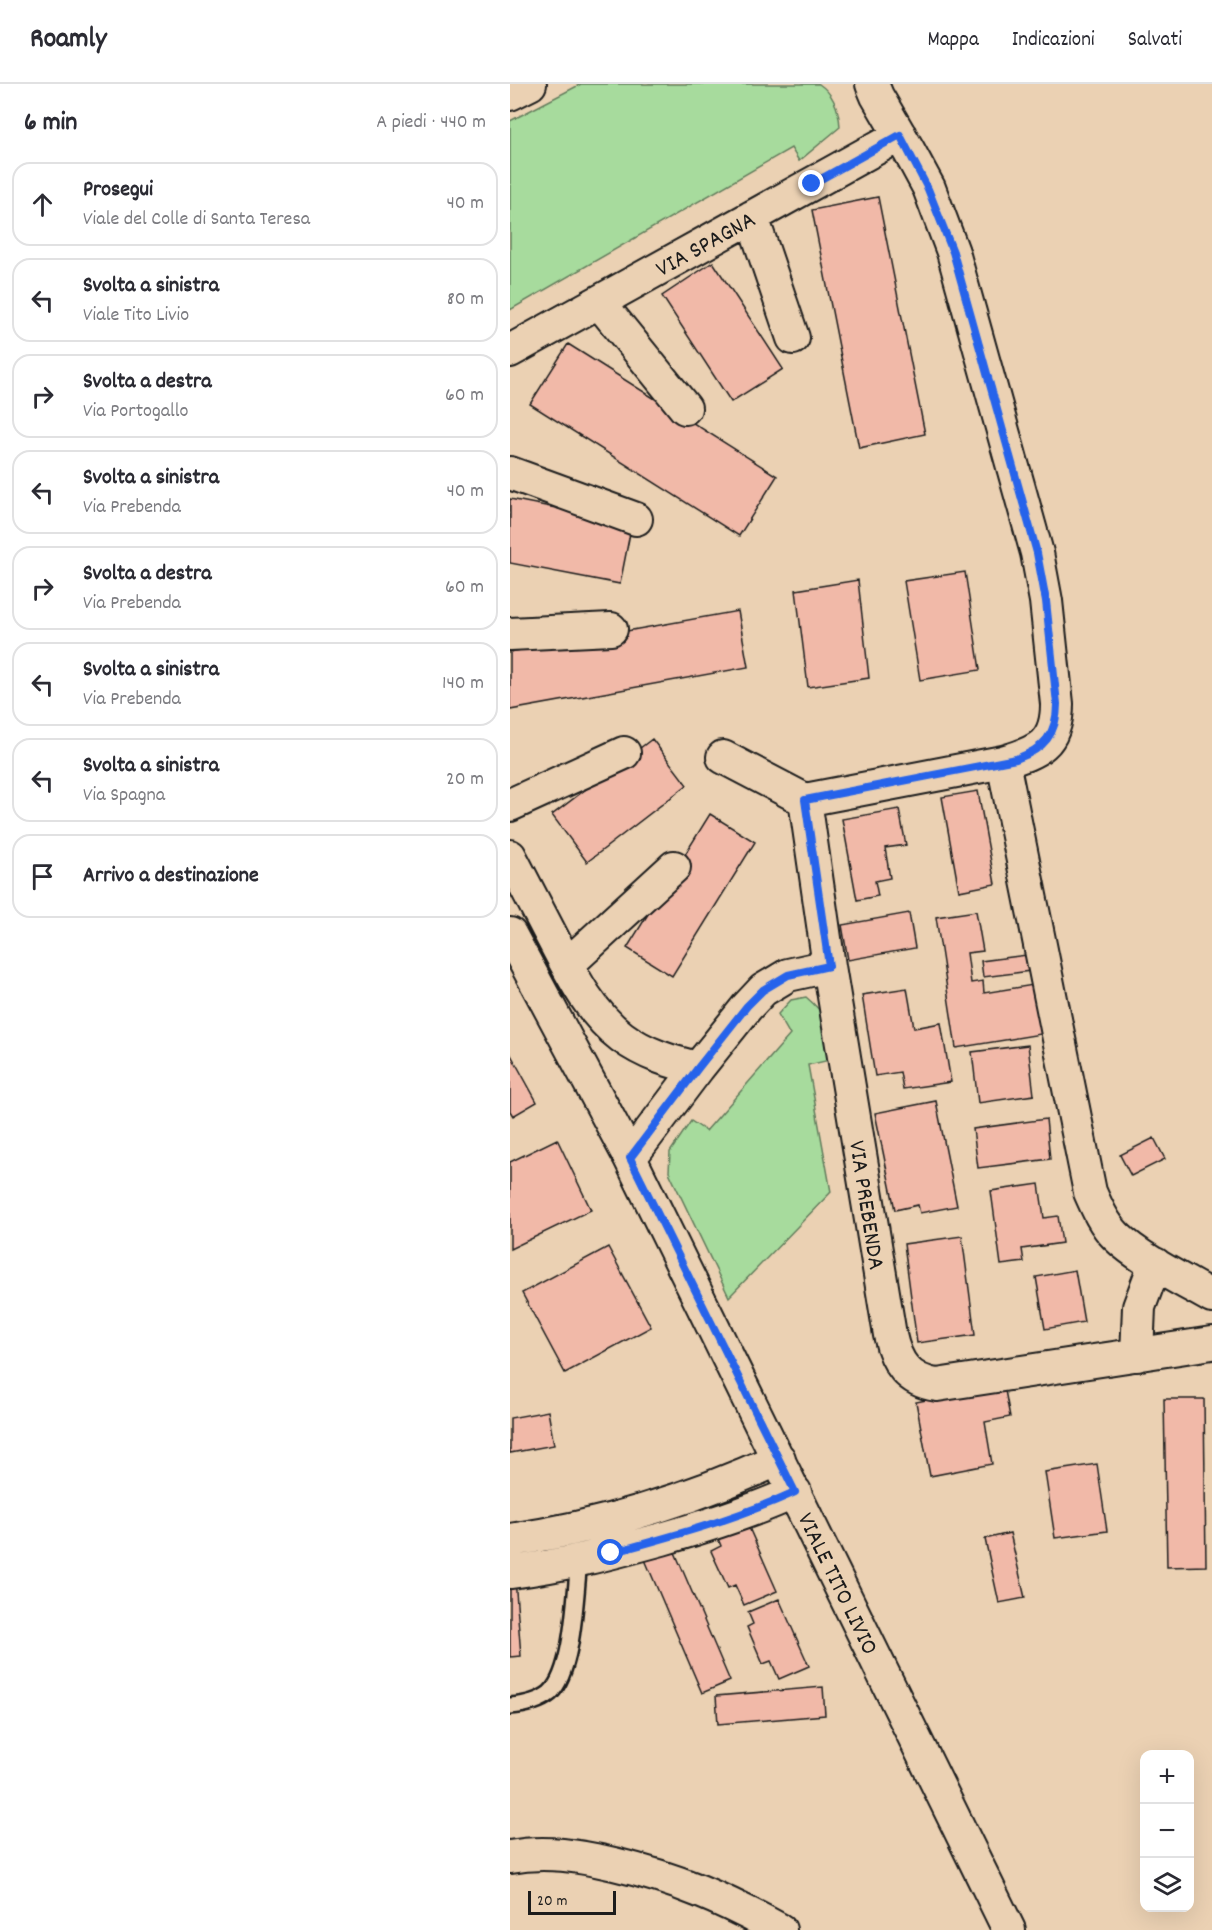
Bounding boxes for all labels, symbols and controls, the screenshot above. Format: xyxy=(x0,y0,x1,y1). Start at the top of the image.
text: Roamly xyxy=(30,21,106,61)
text: Mappa xyxy=(927,26,979,56)
text: Indicazioni xyxy=(1012,26,1095,56)
text: Salvati xyxy=(1128,26,1182,56)
text: 6 min xyxy=(24,105,77,142)
text: A piedi · 440 m xyxy=(376,109,486,137)
route end xyxy=(798,170,824,196)
text: Prosegui xyxy=(83,175,153,206)
icon: ahead xyxy=(26,188,59,221)
text: 40 m xyxy=(446,190,484,218)
street label: VIA SPAGNA xyxy=(650,204,762,287)
text: Viale del Colle di Santa Teresa xyxy=(83,206,310,234)
text: Svolta a sinistra xyxy=(83,271,219,302)
icon: left xyxy=(26,284,59,317)
text: 80 m xyxy=(447,286,484,314)
text: Viale Tito Livio xyxy=(83,302,189,330)
text: Svolta a destra xyxy=(83,367,212,398)
icon: right xyxy=(26,380,59,413)
text: 60 m xyxy=(445,382,484,410)
text: Via Portogallo xyxy=(83,398,188,426)
text: Svolta a sinistra xyxy=(83,463,219,494)
icon: left xyxy=(26,476,59,509)
text: 40 m xyxy=(446,478,484,506)
text: Via Prebenda xyxy=(83,494,181,522)
text: Svolta a destra xyxy=(83,559,212,590)
icon: right xyxy=(26,572,59,605)
text: 60 m xyxy=(445,574,484,602)
text: Via Prebenda xyxy=(83,590,181,618)
text: Svolta a sinistra xyxy=(83,655,219,686)
icon: left xyxy=(26,668,59,701)
text: 140 m xyxy=(442,670,484,698)
text: Via Prebenda xyxy=(83,686,181,714)
text: Svolta a sinistra xyxy=(83,751,219,782)
icon: left xyxy=(26,764,59,797)
text: 20 m xyxy=(446,766,484,794)
text: Via Spagna xyxy=(83,782,165,810)
icon: arrive xyxy=(26,860,59,893)
text: Arrivo a destinazione xyxy=(83,861,259,892)
street label: VIA PREBENDA xyxy=(838,1138,892,1273)
street label: VIALE TITO LIVIO xyxy=(787,1508,885,1661)
route start xyxy=(597,1539,623,1565)
map controls xyxy=(1140,1750,1194,1912)
button: + xyxy=(1140,1750,1194,1804)
button: − xyxy=(1140,1804,1194,1858)
button: layers xyxy=(1140,1858,1194,1912)
scale bar xyxy=(528,1888,616,1916)
text: 20 m xyxy=(537,1890,567,1913)

